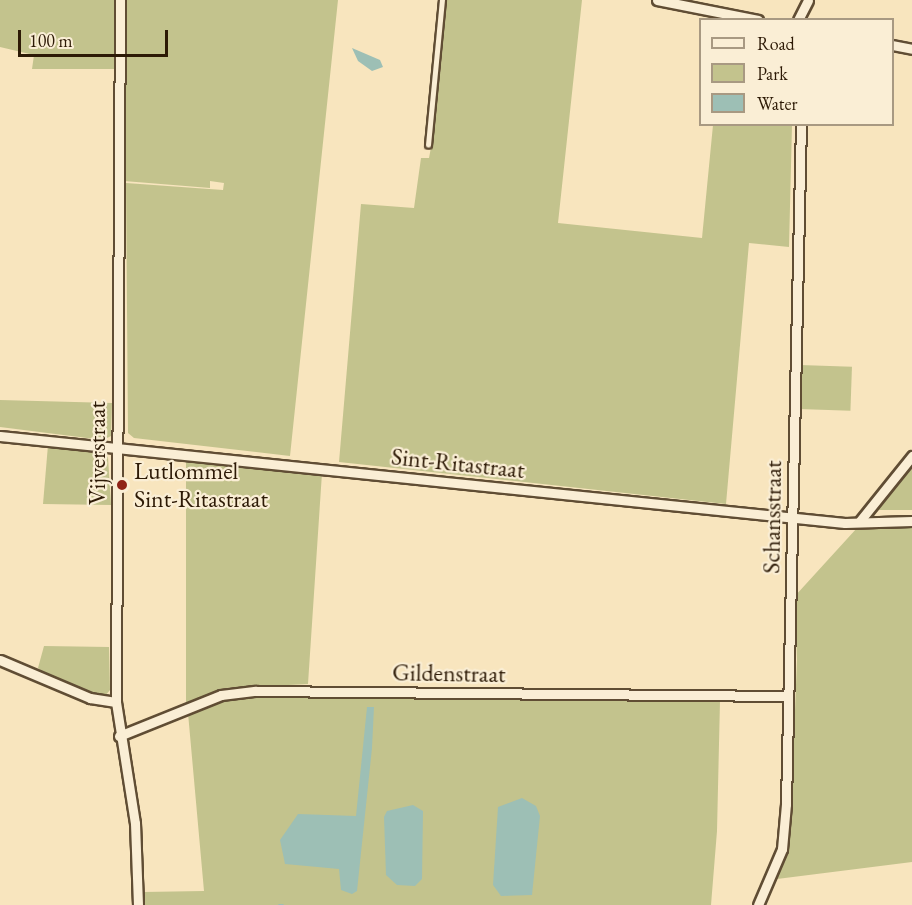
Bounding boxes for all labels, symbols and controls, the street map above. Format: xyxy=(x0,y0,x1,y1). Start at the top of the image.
scale bar xyxy=(21,18,171,56)
legend xyxy=(699,18,894,126)
text: 100 m xyxy=(29,29,73,52)
text: Road xyxy=(757,32,795,55)
text: Park xyxy=(757,62,788,85)
text: Water xyxy=(757,92,798,115)
street label: Vijverstraat xyxy=(83,401,111,505)
street label: Sint-Ritastraat xyxy=(390,442,526,484)
place label: Lutlommel Sint-Ritastraat xyxy=(134,457,268,513)
street label: Schansstraat xyxy=(757,460,787,574)
marker: Lutlommel Sint-Ritastraat xyxy=(115,478,129,492)
street label: Gildenstraat xyxy=(392,658,506,688)

